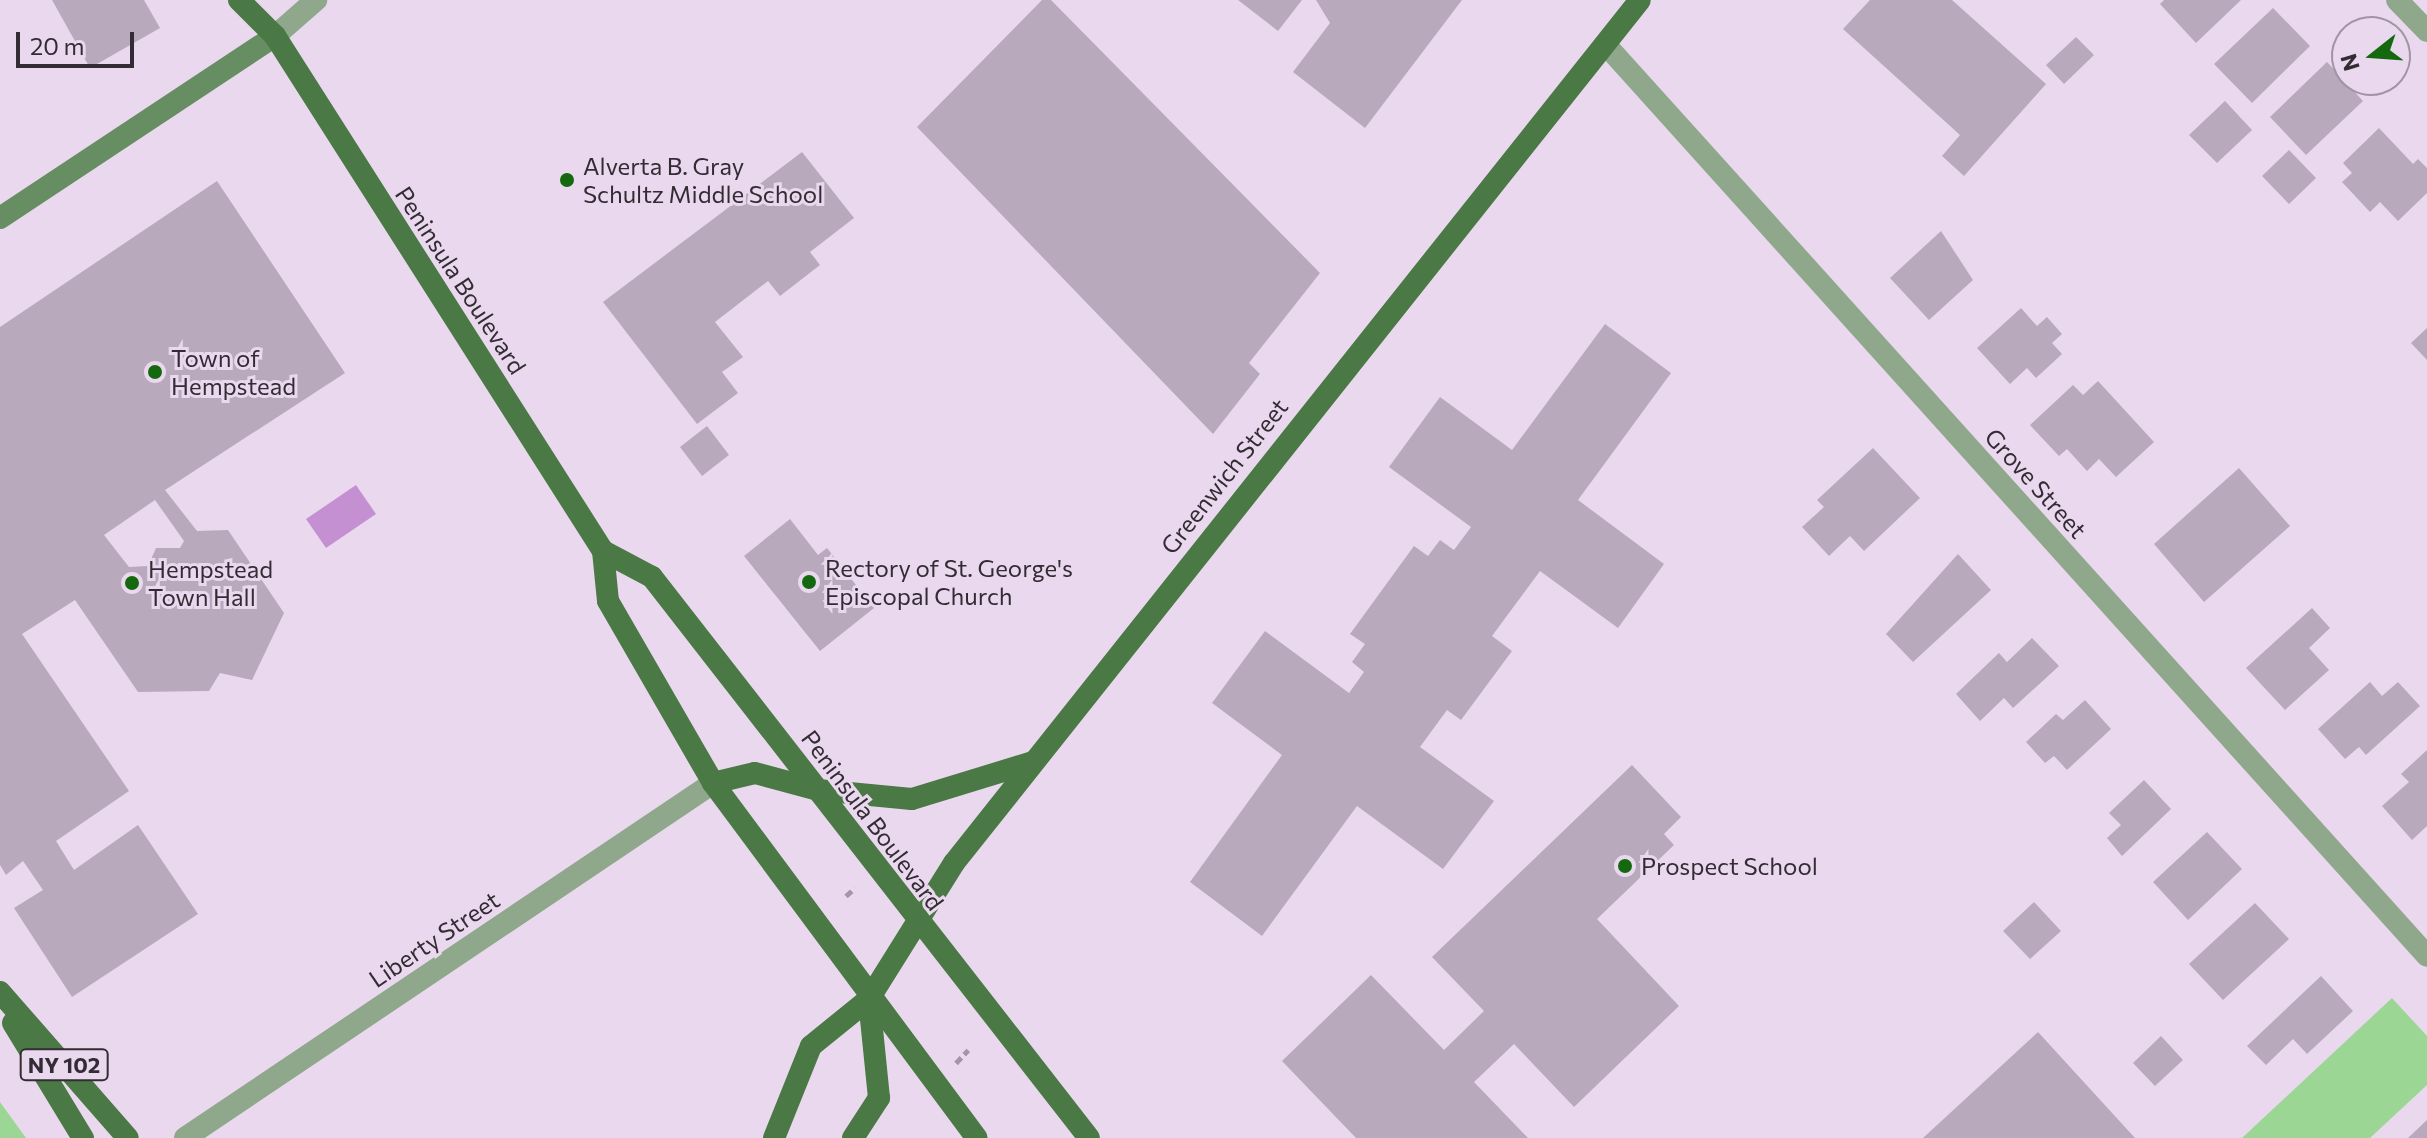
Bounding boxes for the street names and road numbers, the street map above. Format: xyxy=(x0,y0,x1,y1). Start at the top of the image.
street label: Peninsula Boulevard xyxy=(390,181,532,379)
street label: Greenwich Street xyxy=(1154,393,1294,559)
street label: Grove Street xyxy=(1979,422,2093,544)
street label: Peninsula Boulevard xyxy=(796,724,950,916)
street label: Liberty Street xyxy=(363,885,505,993)
road number: NY 102 xyxy=(18,1047,110,1083)

